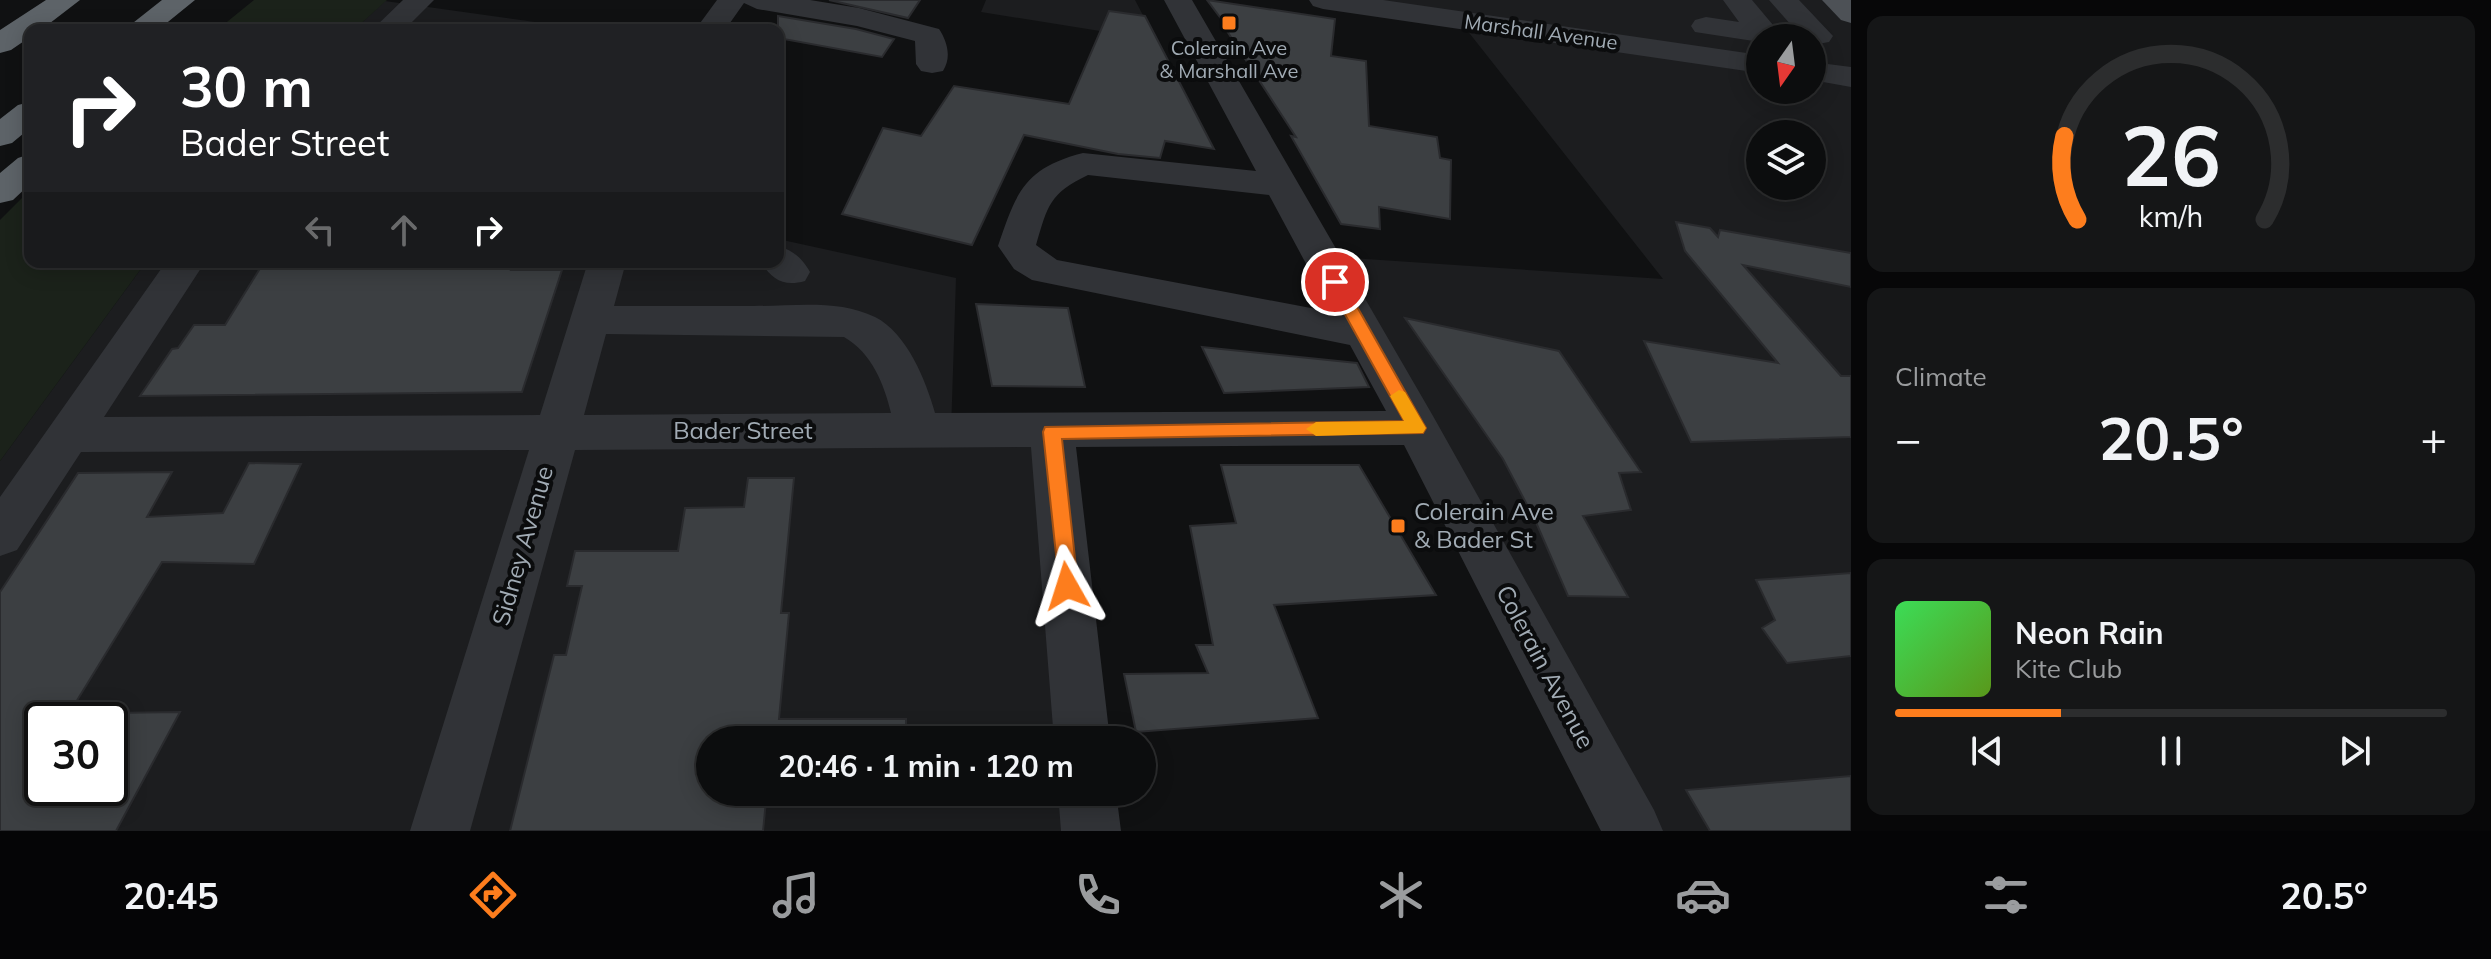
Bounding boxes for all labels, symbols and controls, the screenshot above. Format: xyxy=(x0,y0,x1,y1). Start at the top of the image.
street label: Marshall Avenue xyxy=(1463,8,1619,55)
marker: Colerain Ave & Marshall Ave xyxy=(1220,14,1238,32)
north arrow xyxy=(1746,24,1826,104)
map controls xyxy=(1746,24,1826,200)
place label: Colerain Ave & Marshall Ave xyxy=(1160,35,1298,83)
text: 30 m xyxy=(180,51,313,121)
icon: right xyxy=(48,56,152,160)
text: 26 xyxy=(2121,101,2221,206)
text: Bader Street xyxy=(180,120,389,165)
button: layers xyxy=(1746,120,1826,200)
text: km/h xyxy=(2139,198,2203,234)
icon: left xyxy=(298,208,342,252)
icon: ahead xyxy=(382,208,426,252)
icon: right xyxy=(466,208,510,252)
pin xyxy=(1301,248,1369,316)
icon: arrive xyxy=(1313,260,1357,304)
text: Climate xyxy=(1895,360,1987,393)
text: 20.5° xyxy=(2098,400,2244,475)
text: − xyxy=(1895,411,1921,466)
text: + xyxy=(2421,411,2447,466)
street label: Bader Street xyxy=(673,415,813,445)
street label: Sidney Avenue xyxy=(485,462,559,629)
place label: Colerain Ave & Bader St xyxy=(1414,496,1554,554)
marker: Colerain Ave & Bader St xyxy=(1389,517,1407,535)
position arrow xyxy=(1025,544,1109,628)
street label: Colerain Avenue xyxy=(1490,580,1602,753)
text: Neon Rain xyxy=(2015,614,2164,652)
text: Kite Club xyxy=(2015,652,2122,685)
speed limit sign: 30 xyxy=(24,702,128,806)
icon: previous xyxy=(1965,729,2009,773)
icon: pause xyxy=(2149,729,2193,773)
icon: next xyxy=(2333,729,2377,773)
text: 20:46 · 1 min · 120 m xyxy=(778,747,1074,785)
icon: directions xyxy=(465,867,521,923)
icon: music xyxy=(768,867,824,923)
icon: phone xyxy=(1070,867,1126,923)
icon: climate xyxy=(1373,867,1429,923)
icon: car xyxy=(1675,867,1731,923)
icon: filters xyxy=(1978,867,2034,923)
text: 20:45 xyxy=(123,873,219,918)
text: 20.5° xyxy=(2280,873,2368,918)

